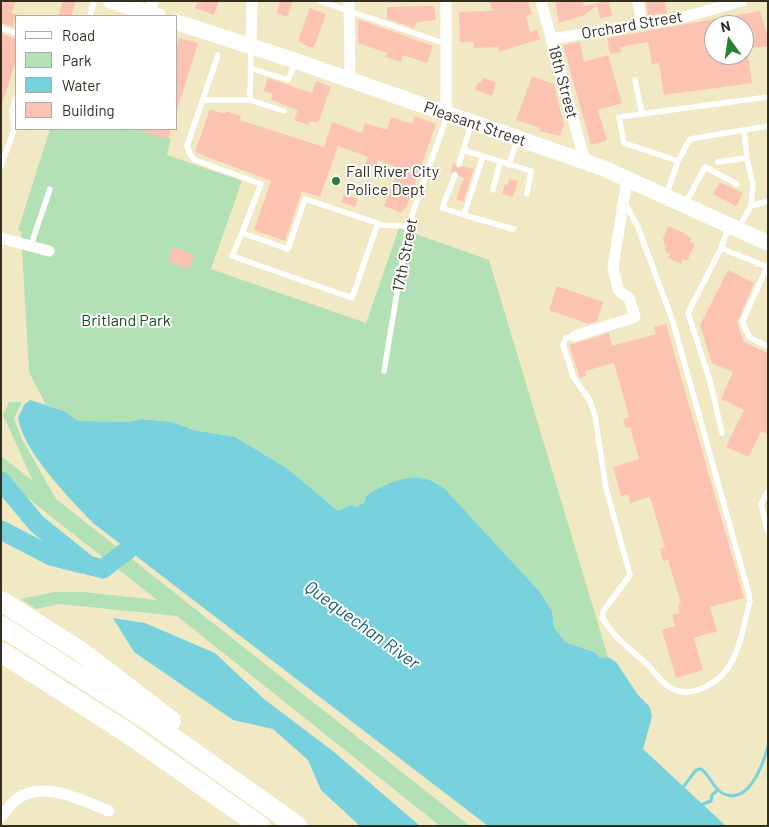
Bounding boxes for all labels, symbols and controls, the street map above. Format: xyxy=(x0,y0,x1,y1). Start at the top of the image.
street label: Orchard Street xyxy=(580,7,684,43)
legend xyxy=(15,15,178,130)
north arrow xyxy=(704,15,754,65)
text: N xyxy=(719,17,732,35)
text: Road xyxy=(62,26,95,44)
street label: 18th Street xyxy=(544,43,582,121)
text: Park xyxy=(62,51,91,69)
text: Water xyxy=(62,76,101,94)
street label: Pleasant Street xyxy=(421,98,529,150)
text: Building xyxy=(62,101,115,119)
place label: Fall River City Police Dept xyxy=(346,162,439,200)
marker: Fall River City Police Dept xyxy=(330,175,342,187)
street label: 17th Street xyxy=(388,217,422,293)
park label: Britland Park xyxy=(81,311,171,331)
water label: Quequechan River xyxy=(300,576,424,674)

